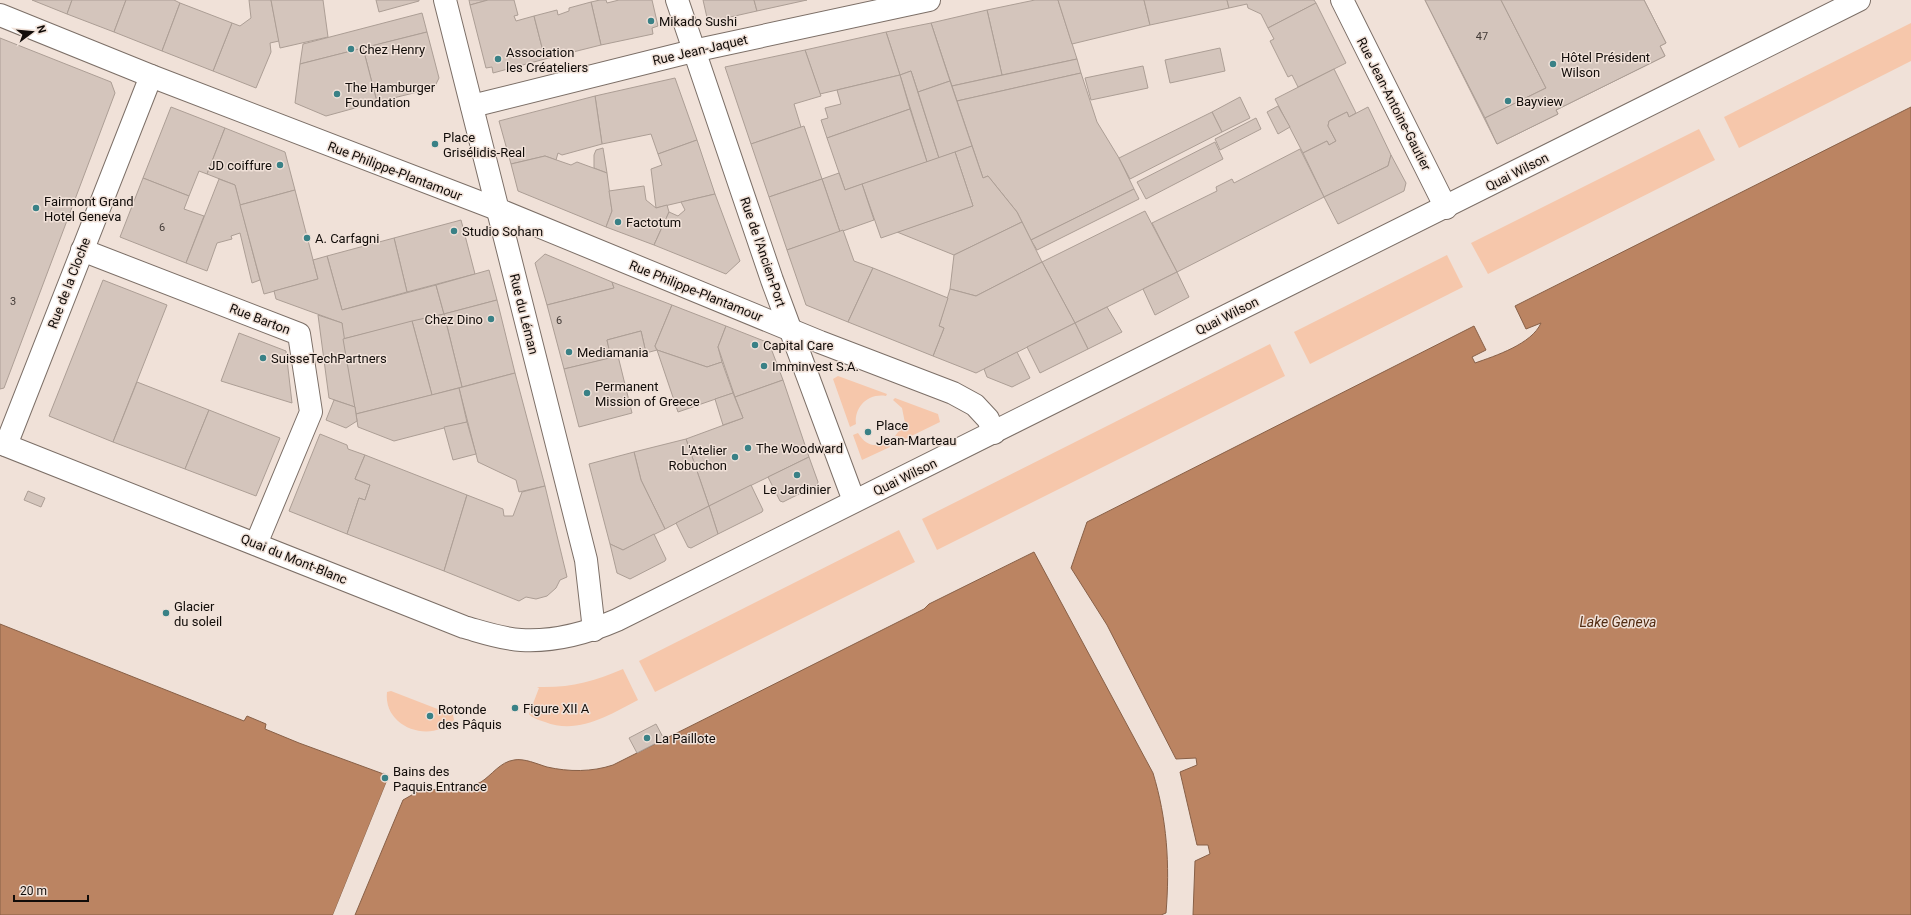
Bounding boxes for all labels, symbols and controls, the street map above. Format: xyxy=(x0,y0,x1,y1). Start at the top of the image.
north arrow xyxy=(12,12,52,52)
place label: Mikado Sushi xyxy=(659,14,737,29)
marker: Mikado Sushi xyxy=(646,16,656,26)
text: N xyxy=(34,24,49,35)
house number: 47 xyxy=(1476,30,1488,43)
street label: Rue Jean-Jaquet xyxy=(651,32,749,68)
street label: Rue Jean-Antoine-Gautier xyxy=(1354,35,1434,173)
place label: Chez Henry xyxy=(359,42,425,57)
marker: Chez Henry xyxy=(346,44,356,54)
place label: Association les Créateliers xyxy=(506,45,588,75)
place label: Hôtel Président Wilson xyxy=(1561,50,1650,80)
marker: Association les Créateliers xyxy=(493,54,503,64)
marker: Hôtel Président Wilson xyxy=(1548,59,1558,69)
place label: The Hamburger Foundation xyxy=(345,80,436,110)
marker: The Hamburger Foundation xyxy=(332,89,342,99)
place label: Bayview xyxy=(1516,94,1564,109)
marker: Bayview xyxy=(1503,96,1513,106)
place label: Place Grisélidis-Real xyxy=(443,130,525,160)
street label: Rue Philippe-Plantamour xyxy=(326,138,465,204)
marker: Place Grisélidis-Real xyxy=(430,139,440,149)
street label: Quai Wilson xyxy=(1483,150,1551,194)
place label: JD coiffure xyxy=(208,158,272,173)
marker: JD coiffure xyxy=(275,160,285,170)
place label: Fairmont Grand Hotel Geneva xyxy=(44,194,134,224)
street label: Rue de l'Ancien-Port xyxy=(737,195,789,309)
marker: Fairmont Grand Hotel Geneva xyxy=(31,203,41,213)
place label: Factotum xyxy=(626,215,681,230)
marker: Factotum xyxy=(613,217,623,227)
house number: 6 xyxy=(159,221,165,234)
place label: Studio Soham xyxy=(462,224,543,239)
marker: Studio Soham xyxy=(449,226,459,236)
place label: A. Carfagni xyxy=(315,231,379,246)
marker: A. Carfagni xyxy=(302,233,312,243)
street label: Rue de la Cloche xyxy=(45,235,93,331)
street label: Rue Philippe-Plantamour xyxy=(627,257,765,325)
street label: Rue du Léman xyxy=(507,272,541,356)
street label: Quai Wilson xyxy=(1193,294,1261,338)
house number: 3 xyxy=(10,295,16,308)
street label: Rue Barton xyxy=(227,301,293,337)
place label: Chez Dino xyxy=(425,312,483,327)
marker: Chez Dino xyxy=(486,314,496,324)
house number: 6 xyxy=(556,314,562,327)
place label: Capital Care xyxy=(763,338,834,353)
marker: Capital Care xyxy=(750,340,760,350)
place label: Mediamania xyxy=(577,345,649,360)
marker: Mediamania xyxy=(564,347,574,357)
place label: SuisseTechPartners xyxy=(271,351,387,366)
marker: SuisseTechPartners xyxy=(258,353,268,363)
place label: Imminvest S.A. xyxy=(772,359,859,374)
marker: Imminvest S.A. xyxy=(759,361,769,371)
place label: Permanent Mission of Greece xyxy=(595,379,700,409)
marker: Permanent Mission of Greece xyxy=(582,388,592,398)
place label: Place Jean-Marteau xyxy=(876,418,956,448)
marker: Place Jean-Marteau xyxy=(863,427,873,437)
place label: The Woodward xyxy=(756,441,843,456)
place label: L'Atelier Robuchon xyxy=(669,443,728,473)
marker: The Woodward xyxy=(743,443,753,453)
marker: L'Atelier Robuchon xyxy=(730,452,740,462)
street label: Quai Wilson xyxy=(871,455,939,499)
marker: Le Jardinier xyxy=(792,470,802,480)
place label: Le Jardinier xyxy=(763,482,831,497)
street label: Quai du Mont-Blanc xyxy=(239,531,350,587)
place label: Glacier du soleil xyxy=(174,599,222,629)
marker: Glacier du soleil xyxy=(161,608,171,618)
water label: Lake Geneva xyxy=(1579,614,1657,630)
place label: Figure XII A xyxy=(523,701,590,716)
place label: Rotonde des Pâquis xyxy=(438,702,502,732)
marker: Figure XII A xyxy=(510,703,520,713)
marker: Rotonde des Pâquis xyxy=(425,711,435,721)
place label: La Paillote xyxy=(655,731,716,746)
marker: La Paillote xyxy=(642,733,652,743)
place label: Bains des Paquis Entrance xyxy=(393,764,487,794)
marker: Bains des Paquis Entrance xyxy=(380,773,390,783)
scale bar xyxy=(14,877,88,903)
text: 20 m xyxy=(20,884,47,898)

